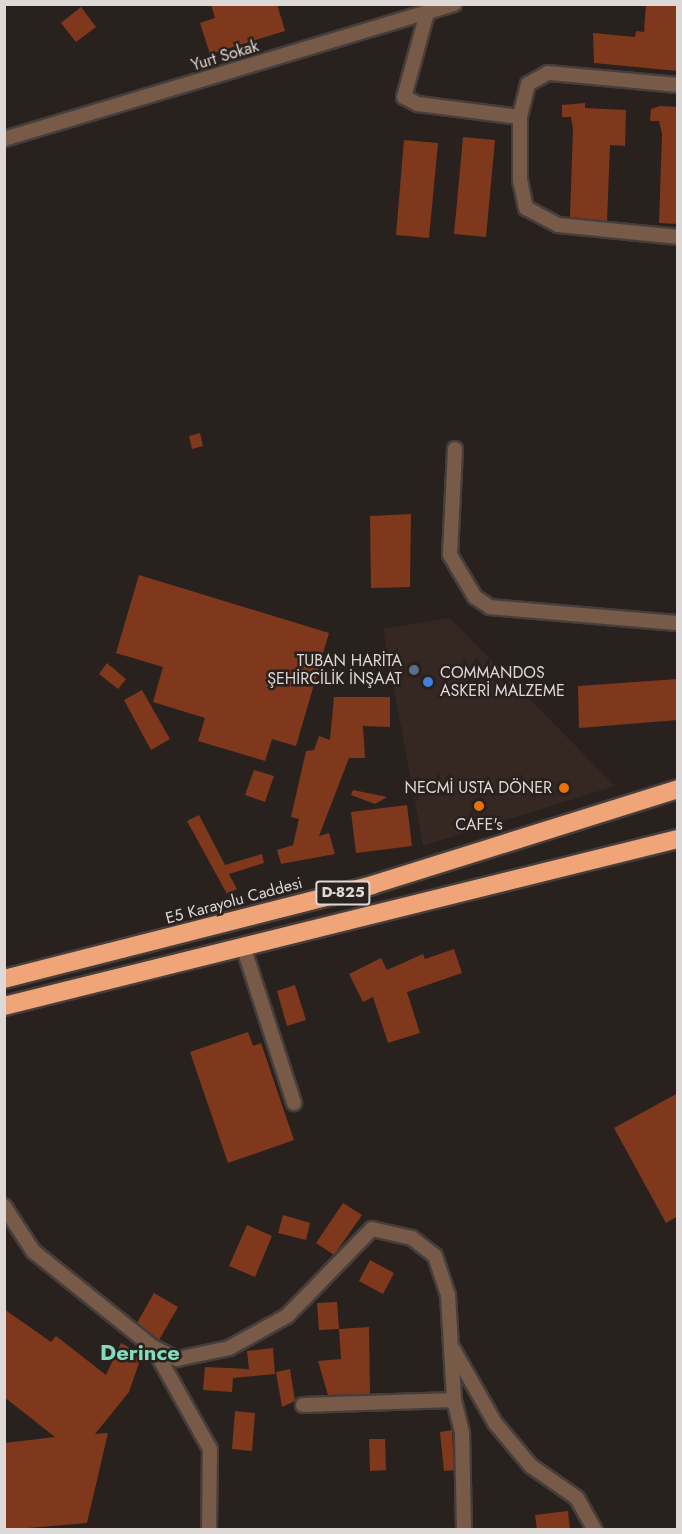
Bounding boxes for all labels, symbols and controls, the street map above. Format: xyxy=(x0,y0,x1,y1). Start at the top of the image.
street label: Yurt Sokak xyxy=(189,37,261,75)
place label: TUBAN HARİTA ŞEHİRCİLİK İNŞAAT xyxy=(267,651,402,689)
marker: TUBAN HARİTA ŞEHİRCİLİK İNŞAAT xyxy=(407,663,421,677)
place label: COMMANDOS ASKERİ MALZEME xyxy=(440,663,565,701)
marker: COMMANDOS ASKERİ MALZEME xyxy=(421,675,435,689)
place label: NECMİ USTA DÖNER xyxy=(404,778,552,798)
marker: NECMİ USTA DÖNER xyxy=(557,781,571,795)
marker: CAFE's xyxy=(472,799,486,813)
place label: CAFE's xyxy=(455,815,503,835)
street label: E5 Karayolu Caddesi xyxy=(164,874,304,928)
road number: D-825 xyxy=(314,881,372,905)
district label: Derince xyxy=(100,1340,180,1366)

